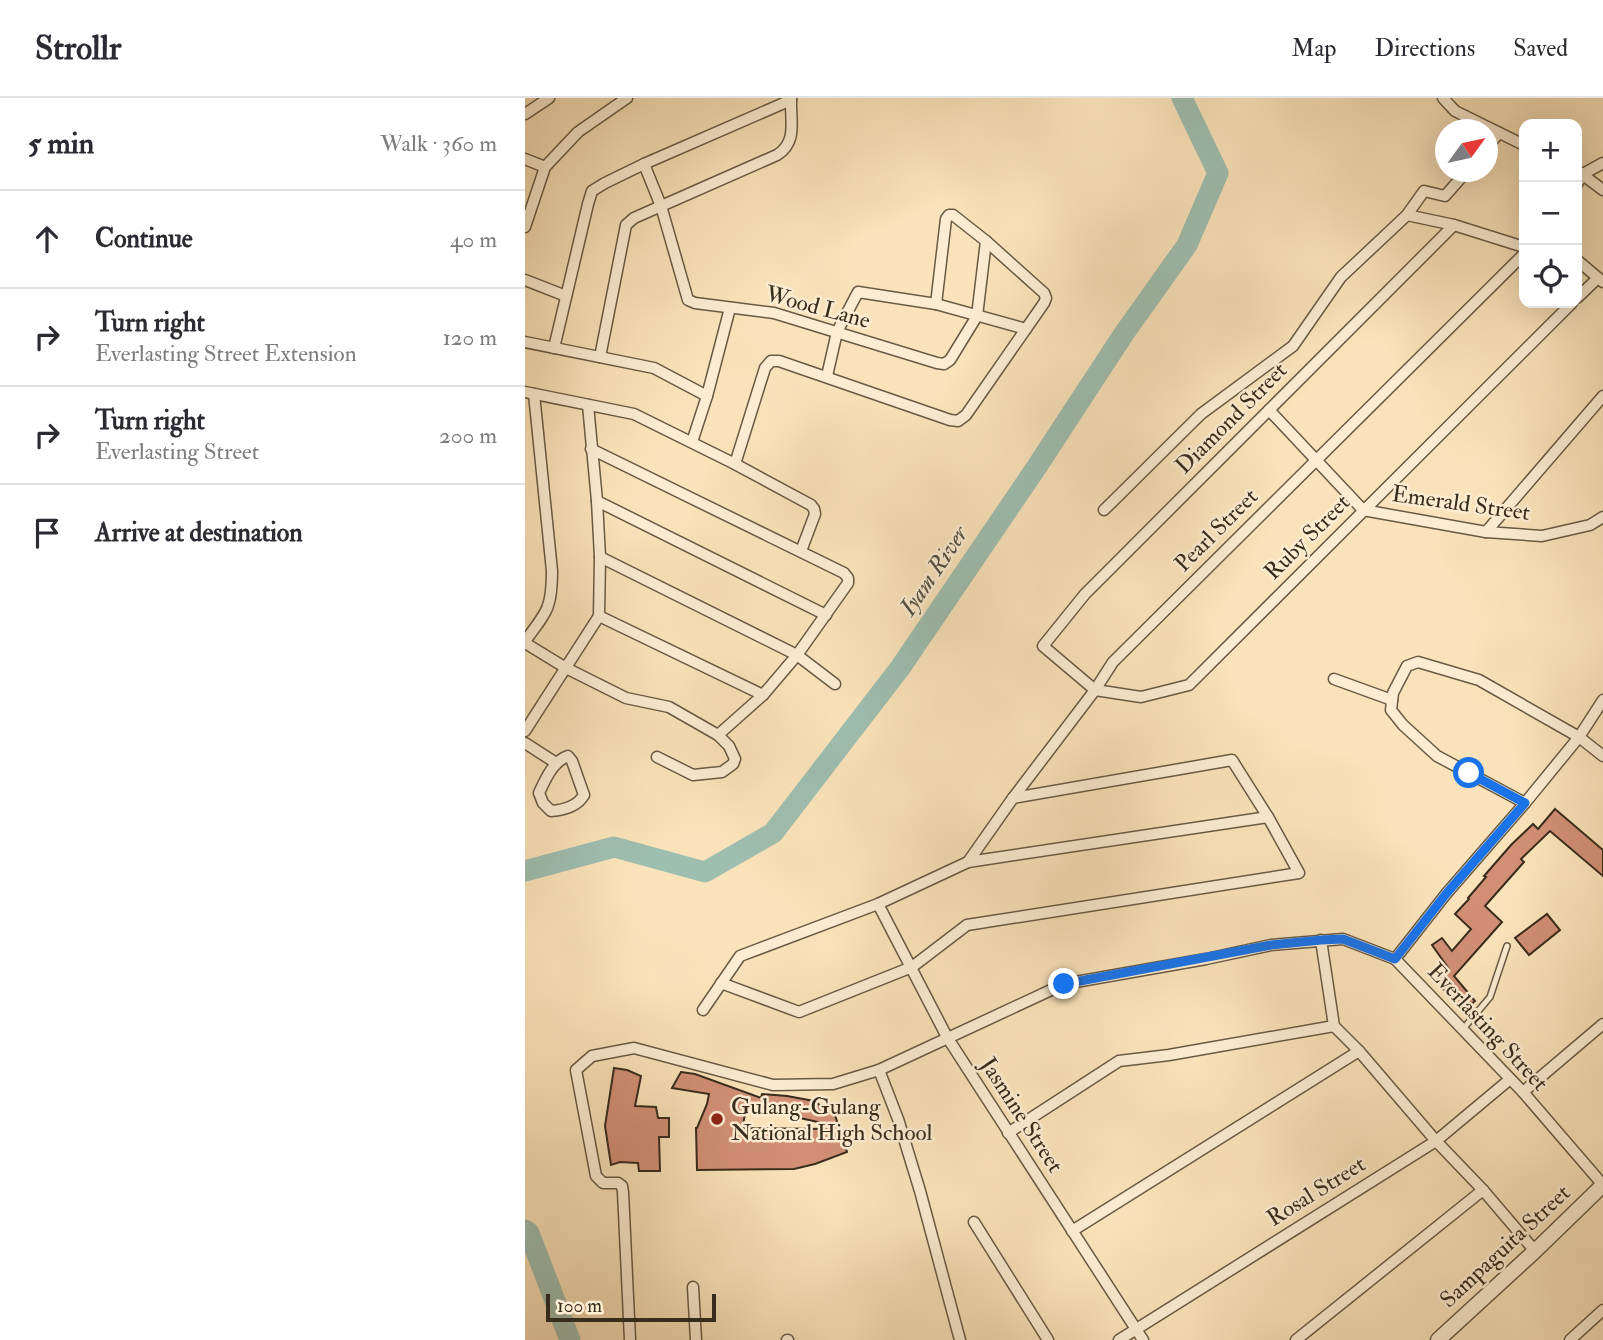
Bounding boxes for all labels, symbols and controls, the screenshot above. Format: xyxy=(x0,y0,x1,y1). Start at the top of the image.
text: Strollr xyxy=(35,28,121,69)
text: Map xyxy=(1291,33,1336,64)
text: Directions xyxy=(1374,33,1475,64)
text: Saved xyxy=(1513,33,1568,64)
north arrow xyxy=(1435,119,1498,182)
map controls xyxy=(1519,119,1582,308)
button: + xyxy=(1519,119,1582,182)
text: 5 min xyxy=(28,125,94,162)
text: Walk · 360 m xyxy=(380,129,497,158)
button: − xyxy=(1519,182,1582,245)
icon: ahead xyxy=(28,220,66,258)
text: Continue xyxy=(95,223,193,255)
text: 40 m xyxy=(450,225,497,254)
button: locate xyxy=(1519,245,1582,308)
street label: Wood Lane xyxy=(761,279,874,335)
text: Turn right xyxy=(95,307,205,339)
icon: right xyxy=(28,318,66,356)
text: 120 m xyxy=(443,323,497,352)
text: Everlasting Street Extension xyxy=(95,339,357,368)
street label: Diamond Street xyxy=(1169,356,1293,480)
text: Turn right xyxy=(95,405,205,437)
icon: right xyxy=(28,416,66,454)
text: 200 m xyxy=(439,421,497,450)
text: Everlasting Street xyxy=(95,437,259,466)
street label: Emerald Street xyxy=(1390,479,1532,527)
street label: Pearl Street xyxy=(1168,482,1264,578)
street label: Ruby Street xyxy=(1258,488,1356,586)
icon: arrive xyxy=(28,514,66,552)
text: Arrive at destination xyxy=(95,517,303,549)
water label: Iyam River xyxy=(892,519,976,623)
route start xyxy=(1453,757,1484,788)
street label: Everlasting Street xyxy=(1421,957,1555,1097)
route end xyxy=(1048,968,1079,999)
street label: Jasmine Street xyxy=(973,1051,1070,1178)
place label: Gulang-Gulang National High School xyxy=(731,1092,932,1147)
marker: Gulang-Gulang National High School xyxy=(709,1111,725,1127)
street label: Rosal Street xyxy=(1261,1149,1371,1233)
street label: Sampaguita Street xyxy=(1434,1178,1577,1315)
scale bar xyxy=(546,1291,716,1323)
text: 100 m xyxy=(557,1294,602,1318)

